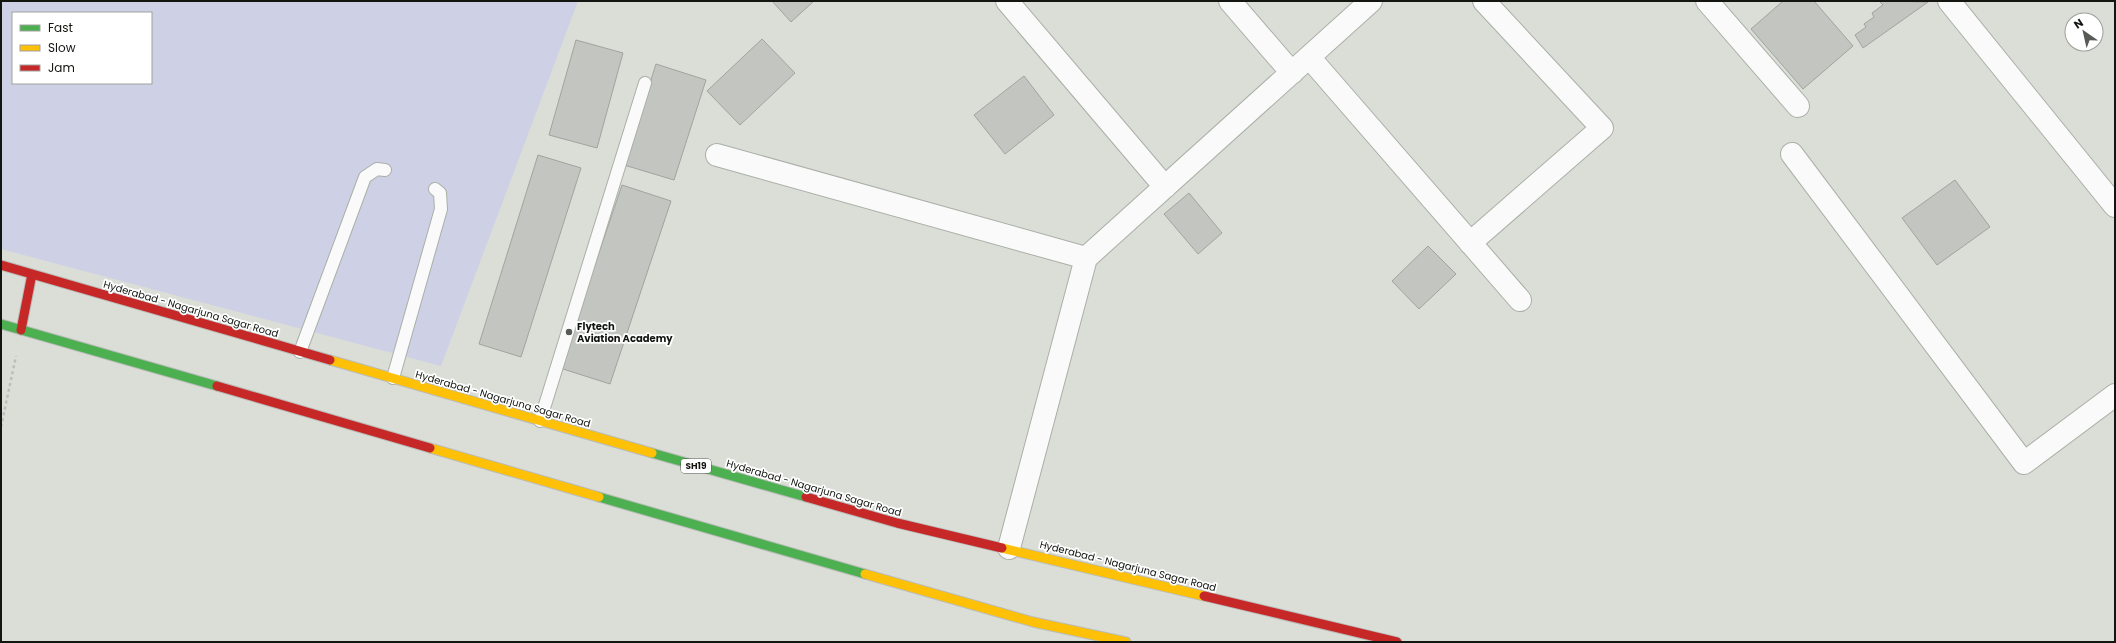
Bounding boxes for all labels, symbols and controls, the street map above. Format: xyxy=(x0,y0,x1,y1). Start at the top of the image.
legend xyxy=(12,12,152,84)
north arrow xyxy=(2064,12,2104,52)
text: N xyxy=(2071,15,2086,33)
text: Fast xyxy=(48,19,73,36)
text: Slow xyxy=(48,39,76,56)
text: Jam xyxy=(48,59,75,76)
street label: Hyderabad - Nagarjuna Sagar Road xyxy=(102,277,280,341)
place label: Flytech Aviation Academy xyxy=(577,319,673,346)
marker: Flytech Aviation Academy xyxy=(564,327,574,337)
street label: Hyderabad - Nagarjuna Sagar Road xyxy=(414,367,592,431)
street label: Hyderabad - Nagarjuna Sagar Road xyxy=(725,456,903,520)
road number: SH19 xyxy=(681,459,711,473)
street label: Hyderabad - Nagarjuna Sagar Road xyxy=(1038,537,1218,595)

